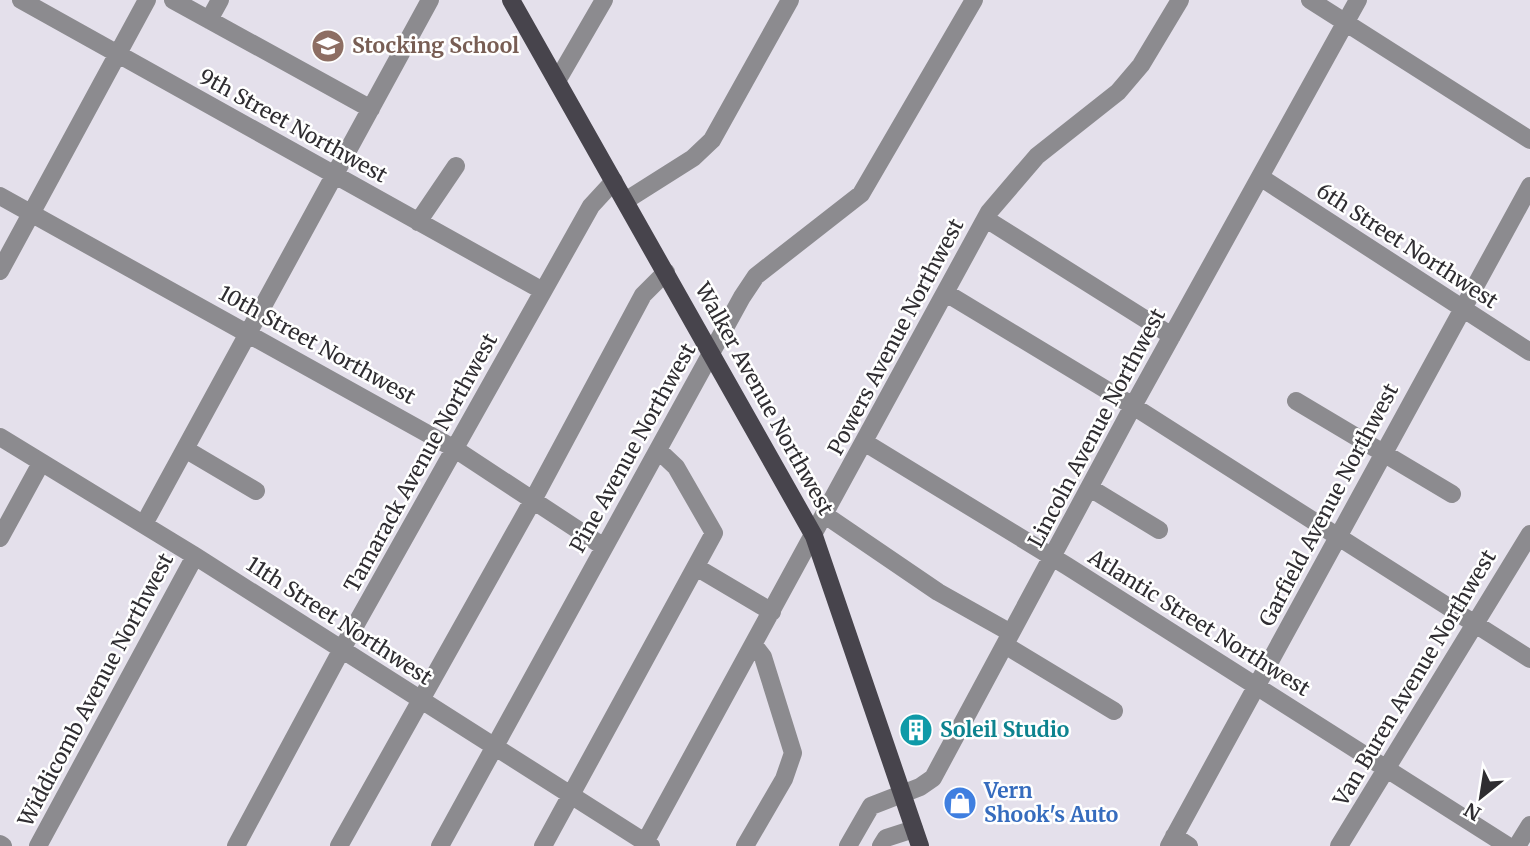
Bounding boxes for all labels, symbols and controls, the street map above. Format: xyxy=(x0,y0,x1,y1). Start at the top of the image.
school or university icon: Stocking School xyxy=(309,27,347,65)
place label: Stocking School xyxy=(352,32,519,59)
street label: 9th Street Northwest xyxy=(194,63,392,189)
street label: 6th Street Northwest xyxy=(1311,177,1503,314)
street label: Powers Avenue Northwest xyxy=(822,214,969,460)
street label: Walker Avenue Northwest xyxy=(689,277,840,520)
street label: 10th Street Northwest xyxy=(214,279,420,410)
street label: Lincoln Avenue Northwest xyxy=(1022,304,1171,552)
street label: Tamarack Avenue Northwest xyxy=(338,329,503,597)
street label: Pine Avenue Northwest xyxy=(564,338,701,557)
street label: Garfield Avenue Northwest xyxy=(1253,379,1404,631)
street label: Atlantic Street Northwest xyxy=(1083,543,1315,702)
street label: Van Buren Avenue Northwest xyxy=(1328,545,1502,811)
street label: Widdicomb Avenue Northwest xyxy=(11,548,179,832)
street label: 11th Street Northwest xyxy=(241,550,437,691)
building icon: Soleil Studio xyxy=(897,711,935,749)
place label: Soleil Studio xyxy=(940,716,1069,743)
north arrow xyxy=(1446,762,1516,832)
place label: Vern Shook's Auto xyxy=(983,777,1118,828)
shop icon: Vern Shook's Auto xyxy=(941,784,979,822)

